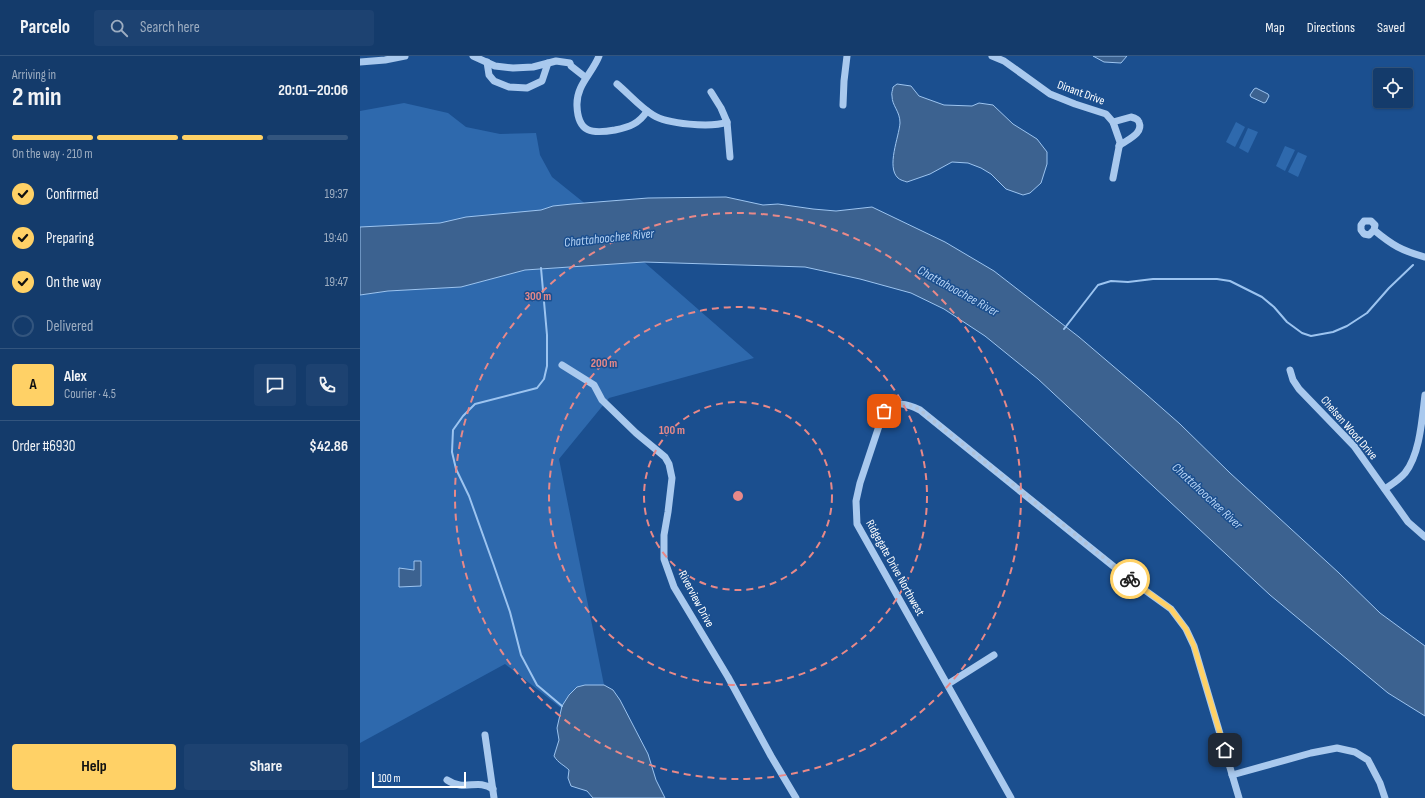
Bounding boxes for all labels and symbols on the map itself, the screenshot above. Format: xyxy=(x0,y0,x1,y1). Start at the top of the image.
street label: Dinant Drive xyxy=(1055,77,1107,109)
water label: Chattahoochee River xyxy=(563,225,656,251)
water label: Chattahoochee River xyxy=(915,262,1003,321)
text: 300 m xyxy=(525,289,551,304)
text: 200 m xyxy=(591,356,617,371)
street label: Chelsen Wood Drive xyxy=(1317,393,1381,463)
pin xyxy=(867,394,901,428)
text: 100 m xyxy=(659,423,685,438)
water label: Chattahoochee River xyxy=(1169,459,1246,534)
centre of rings xyxy=(731,489,745,503)
street label: Ridgegate Drive Northwest xyxy=(862,517,928,619)
courier xyxy=(1110,559,1150,599)
street label: Riverview Drive xyxy=(675,568,717,630)
pin xyxy=(1208,733,1242,767)
scale bar xyxy=(372,770,466,789)

